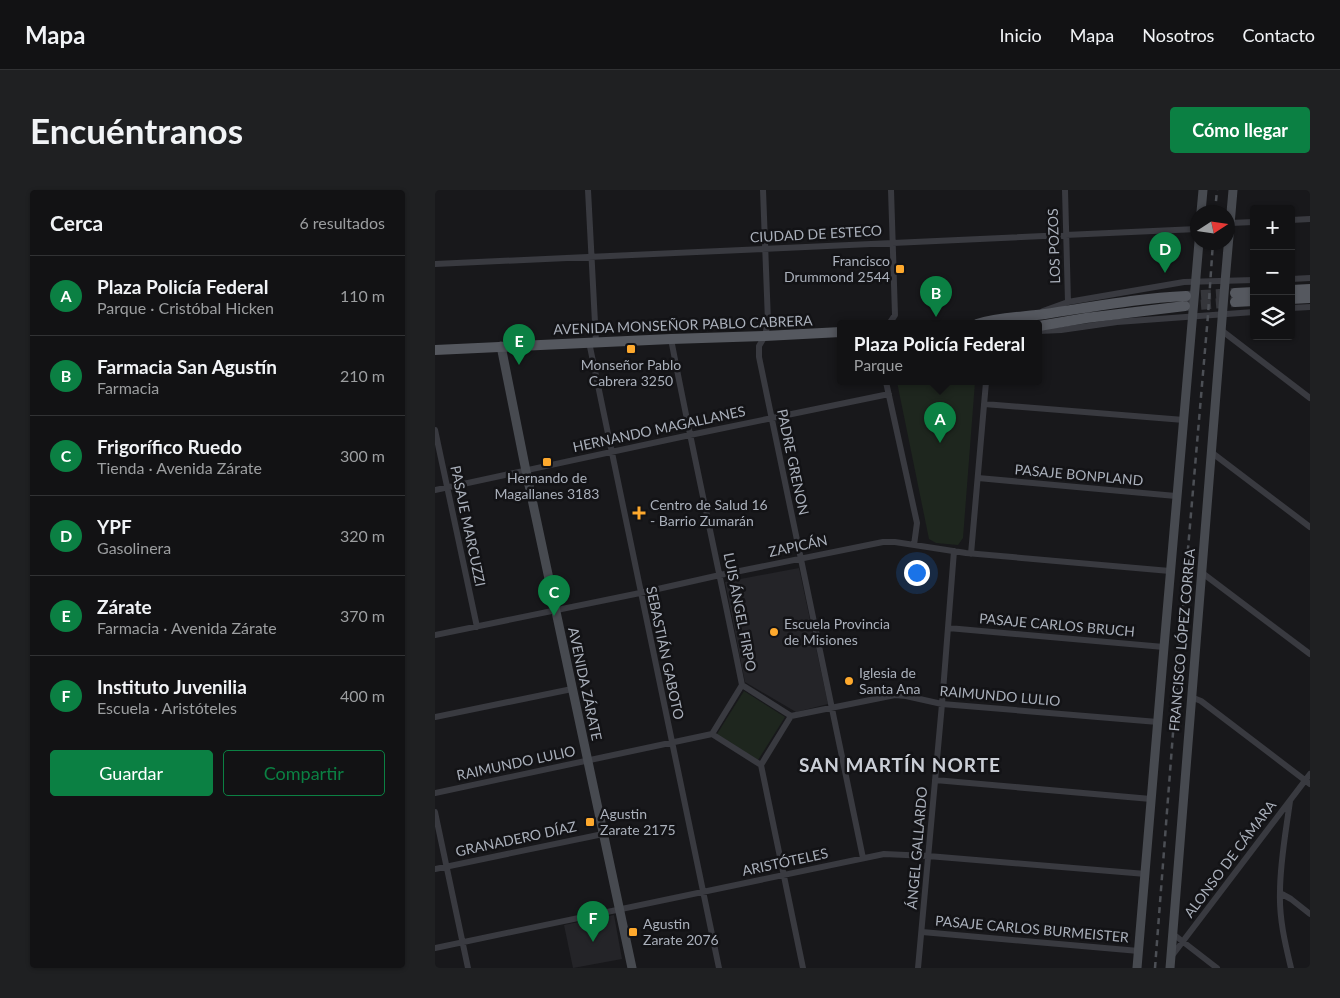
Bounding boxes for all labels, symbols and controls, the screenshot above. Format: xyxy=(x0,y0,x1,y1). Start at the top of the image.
text: Mapa xyxy=(25,20,85,49)
text: Inicio xyxy=(999,24,1042,46)
text: Mapa xyxy=(1070,24,1114,46)
text: Nosotros xyxy=(1142,24,1214,46)
text: Contacto xyxy=(1242,24,1315,46)
button: Cómo llegar xyxy=(1170,107,1310,153)
text: Encuéntranos xyxy=(30,109,243,151)
north arrow xyxy=(1190,205,1235,250)
map controls xyxy=(1250,205,1295,340)
button: + xyxy=(1250,205,1295,250)
street label: LOS POZOS xyxy=(1044,208,1063,284)
text: Cerca xyxy=(50,210,103,235)
text: 6 resultados xyxy=(299,213,385,232)
street label: CIUDAD DE ESTECO xyxy=(750,222,882,245)
pin: D xyxy=(1149,232,1181,273)
button: − xyxy=(1250,250,1295,295)
place label: Francisco Drummond 2544 xyxy=(784,252,890,285)
marker: Francisco Drummond 2544 xyxy=(894,263,906,275)
text: Plaza Policía Federal xyxy=(97,275,268,298)
pin: B xyxy=(920,276,952,317)
text: A xyxy=(60,286,72,305)
text: 110 m xyxy=(340,286,385,305)
button: layers xyxy=(1250,295,1295,340)
text: Parque · Cristóbal Hicken xyxy=(97,298,274,317)
street label: AVENIDA MONSEÑOR PABLO CABRERA xyxy=(553,311,813,338)
popup xyxy=(837,320,1042,385)
pin: E xyxy=(503,324,535,365)
text: Plaza Policía Federal xyxy=(854,332,1025,355)
marker: Monseñor Pablo Cabrera 3250 xyxy=(625,343,637,355)
text: Farmacia San Agustín xyxy=(97,355,277,378)
text: Parque xyxy=(854,355,903,374)
place label: Monseñor Pablo Cabrera 3250 xyxy=(581,356,681,389)
text: B xyxy=(61,366,71,385)
text: 210 m xyxy=(340,366,385,385)
text: Farmacia xyxy=(97,378,159,397)
street label: HERNANDO MAGALLANES xyxy=(571,402,747,455)
pin: A xyxy=(924,402,956,443)
street label: PADRE GRENON xyxy=(774,407,813,516)
text: Frigorífico Ruedo xyxy=(97,435,242,458)
text: C xyxy=(61,446,71,465)
text: 300 m xyxy=(340,446,385,465)
marker: Hernando de Magallanes 3183 xyxy=(541,456,553,468)
text: Tienda · Avenida Zárate xyxy=(97,458,262,477)
street label: PASAJE BONPLAND xyxy=(1014,460,1144,489)
street label: PASAJE MARCUZZI xyxy=(447,464,490,588)
place label: Hernando de Magallanes 3183 xyxy=(495,469,599,502)
place label: Centro de Salud 16 - Barrio Zumarán xyxy=(650,496,768,529)
marker: Centro de Salud 16 - Barrio Zumarán xyxy=(632,506,646,520)
text: YPF xyxy=(97,515,132,538)
text: D xyxy=(60,526,72,545)
text: 320 m xyxy=(340,526,385,545)
street label: ZAPICÁN xyxy=(767,531,829,560)
text: Gasolinera xyxy=(97,538,171,557)
street label: FRANCISCO LÓPEZ CORREA xyxy=(1165,547,1198,732)
street label: LUIS ÁNGEL FIRPO xyxy=(721,551,760,673)
your location xyxy=(904,560,930,586)
pin: C xyxy=(538,575,570,616)
street label: SEBASTIÁN GABOTO xyxy=(643,585,688,721)
text: Zárate xyxy=(97,595,152,618)
text: E xyxy=(61,606,71,625)
text: 370 m xyxy=(340,606,385,625)
street label: PASAJE CARLOS BRUCH xyxy=(978,609,1136,640)
place label: Escuela Provincia de Misiones xyxy=(784,615,890,648)
text: Farmacia · Avenida Zárate xyxy=(97,618,277,637)
street label: AVENIDA ZÁRATE xyxy=(565,626,606,742)
marker: Escuela Provincia de Misiones xyxy=(768,626,780,638)
place label: Iglesia de Santa Ana xyxy=(859,664,921,697)
text: Instituto Juvenilia xyxy=(97,675,247,698)
marker: Iglesia de Santa Ana xyxy=(843,675,855,687)
street label: RAIMUNDO LULIO xyxy=(939,682,1061,709)
text: F xyxy=(61,686,71,705)
text: 400 m xyxy=(340,686,385,705)
text: Escuela · Aristóteles xyxy=(97,698,237,717)
street label: RAIMUNDO LULIO xyxy=(455,742,577,783)
button: Guardar xyxy=(50,750,213,796)
button: Compartir xyxy=(223,750,385,796)
district label: SAN MARTÍN NORTE xyxy=(799,753,1001,776)
street label: ÁNGEL GALLARDO xyxy=(903,786,930,910)
street label: ALONSO DE CÁMARA xyxy=(1180,796,1280,921)
place label: Agustin Zarate 2175 xyxy=(600,805,676,838)
marker: Agustin Zarate 2175 xyxy=(584,816,596,828)
street label: GRANADERO DÍAZ xyxy=(454,817,578,860)
street label: ARISTÓTELES xyxy=(740,844,829,879)
pin: F xyxy=(577,901,609,942)
street label: PASAJE CARLOS BURMEISTER xyxy=(935,912,1130,945)
place label: Agustin Zarate 2076 xyxy=(643,915,719,948)
marker: Agustin Zarate 2076 xyxy=(627,926,639,938)

